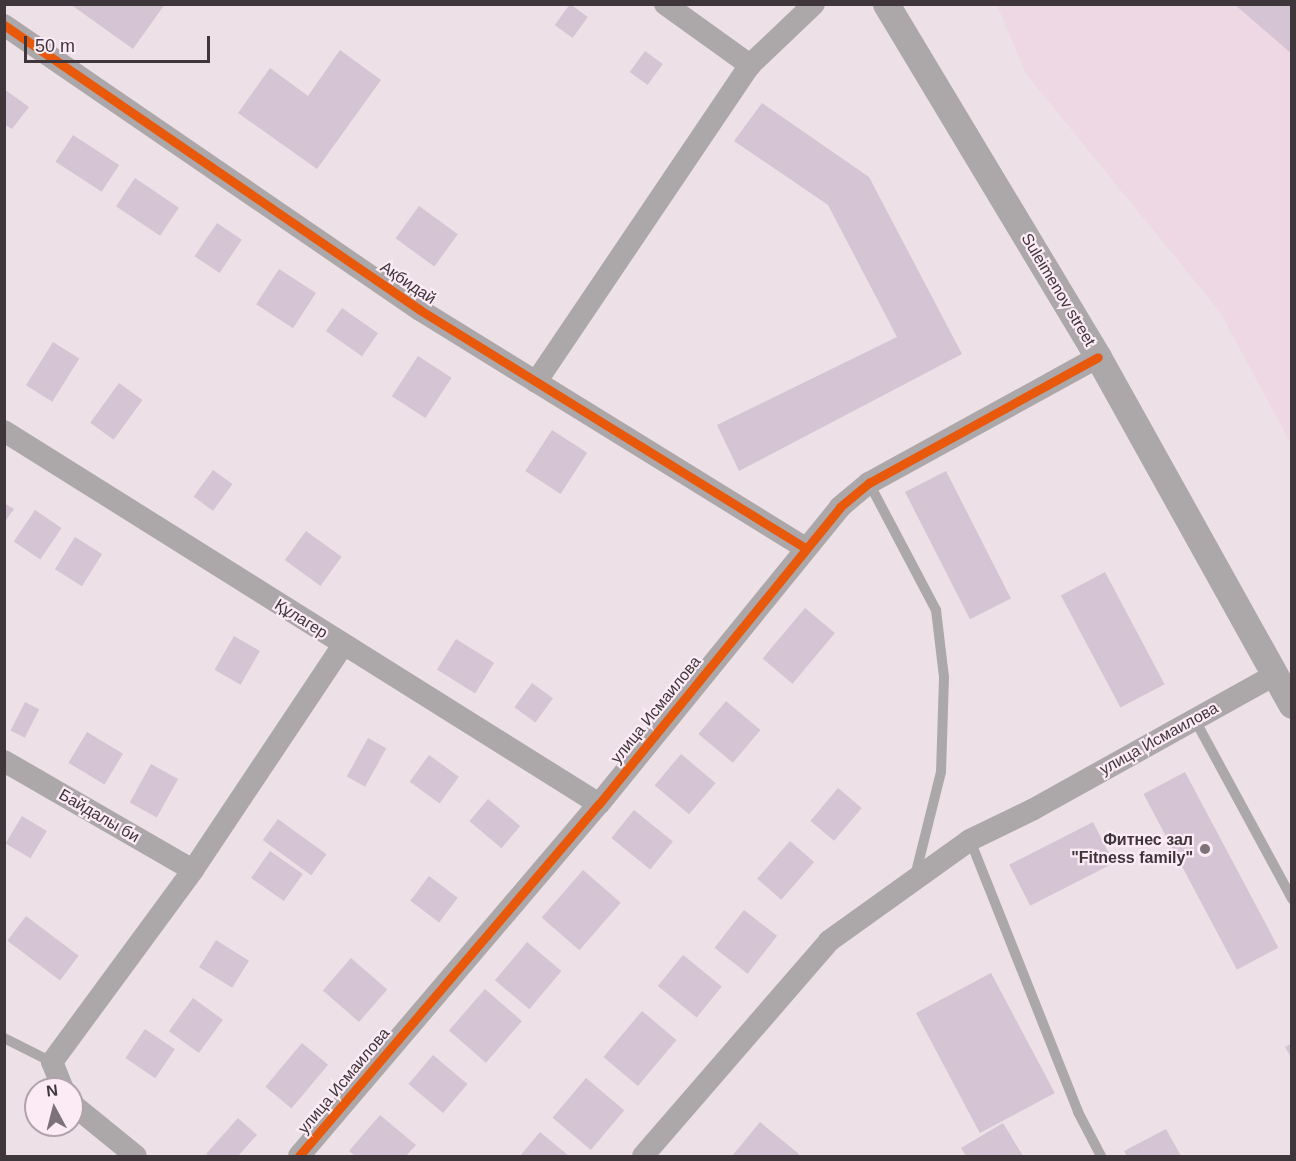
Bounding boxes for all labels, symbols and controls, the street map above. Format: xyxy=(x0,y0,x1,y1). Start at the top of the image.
scale bar xyxy=(27,24,213,62)
text: 50 m xyxy=(35,36,75,56)
street label: Suleimenov street xyxy=(1017,230,1099,350)
street label: Ақбидай xyxy=(377,257,439,309)
street label: Құлагер xyxy=(271,595,331,643)
street label: улица Исмаилова xyxy=(607,653,705,767)
street label: улица Исмаилова xyxy=(1096,699,1222,779)
street label: Байдалы би xyxy=(55,785,143,847)
place label: Фитнес зал "Fitness family" xyxy=(1071,830,1193,868)
marker: Фитнес зал "Fitness family" xyxy=(1198,842,1212,856)
street label: улица Исмаилова xyxy=(294,1024,394,1138)
north arrow xyxy=(24,1077,84,1137)
text: N xyxy=(45,1081,59,1100)

